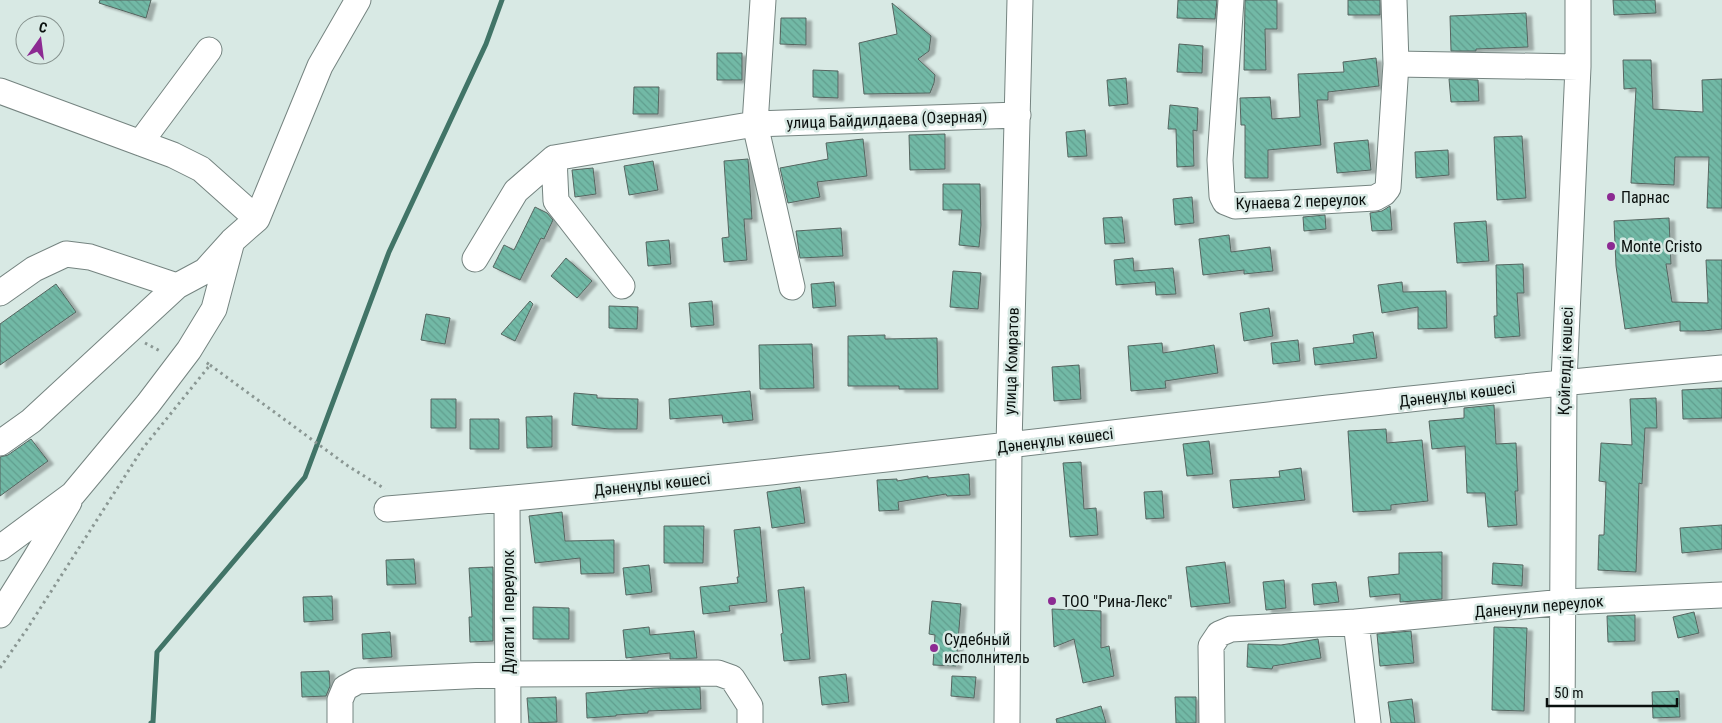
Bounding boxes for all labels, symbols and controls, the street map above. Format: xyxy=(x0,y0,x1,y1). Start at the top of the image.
north arrow xyxy=(15,15,65,65)
text: С xyxy=(37,19,49,36)
street label: улица Байдилдаева (Озерная) xyxy=(786,107,988,132)
place label: Парнас xyxy=(1621,188,1670,207)
street label: Кунаева 2 переулок xyxy=(1235,190,1367,213)
marker: Парнас xyxy=(1605,191,1617,203)
place label: Monte Cristo xyxy=(1621,237,1702,256)
marker: Monte Cristo xyxy=(1605,240,1617,252)
street label: Қойгелді көшесі xyxy=(1554,306,1577,416)
street label: улица Комратов xyxy=(1000,307,1023,415)
street label: Дәненұлы көшесі xyxy=(1398,378,1516,411)
street label: Дәненұлы көшесі xyxy=(996,424,1114,457)
street label: Дәненұлы көшесі xyxy=(593,469,711,500)
street label: Дулати 1 переулок xyxy=(499,550,518,674)
street label: Даненули переулок xyxy=(1474,591,1605,622)
place label: ТОО "Рина-Лекс" xyxy=(1062,592,1172,611)
marker: ТОО "Рина-Лекс" xyxy=(1046,595,1058,607)
place label: Судебный исполнитель xyxy=(944,630,1030,667)
marker: Судебный исполнитель xyxy=(928,642,940,654)
scale bar xyxy=(1547,676,1677,708)
text: 50 m xyxy=(1554,684,1584,702)

